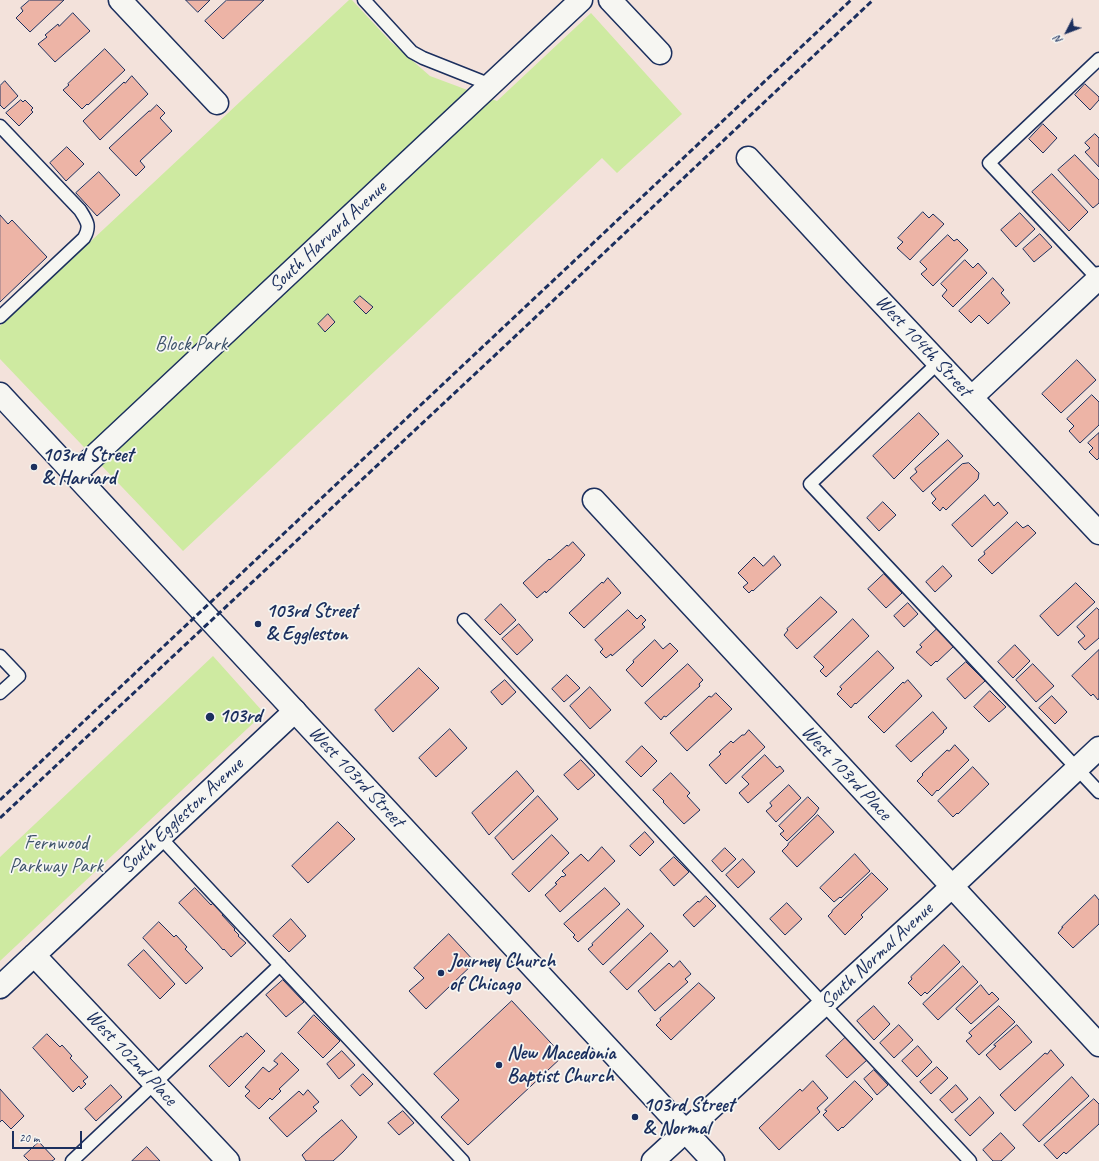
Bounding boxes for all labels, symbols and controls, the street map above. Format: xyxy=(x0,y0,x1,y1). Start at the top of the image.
north arrow xyxy=(1047,12,1087,52)
text: N xyxy=(1051,33,1066,47)
street label: South Harvard Avenue xyxy=(264,176,392,298)
street label: West 104th Street xyxy=(870,290,976,402)
park label: Block Park xyxy=(155,333,227,357)
place label: 103rd Street & Harvard xyxy=(42,444,133,491)
marker: 103rd Street & Harvard xyxy=(29,462,39,472)
place label: 103rd Street & Eggleston xyxy=(266,600,357,647)
marker: 103rd Street & Eggleston xyxy=(253,619,263,629)
place label: 103rd xyxy=(219,705,261,729)
marker: 103rd xyxy=(204,711,216,723)
street label: West 103rd Place xyxy=(796,720,896,826)
street label: West 103rd Street xyxy=(303,721,409,833)
street label: South Eggleston Avenue xyxy=(115,753,249,879)
park label: Fernwood Parkway Park xyxy=(9,832,103,879)
street label: South Normal Avenue xyxy=(816,898,938,1014)
place label: Journey Church of Chicago xyxy=(449,950,555,997)
marker: Journey Church of Chicago xyxy=(436,968,446,978)
street label: West 102nd Place xyxy=(80,1005,182,1111)
place label: New Macedonia Baptist Church xyxy=(507,1042,615,1089)
marker: New Macedonia Baptist Church xyxy=(494,1060,504,1070)
place label: 103rd Street & Normal xyxy=(643,1094,734,1141)
marker: 103rd Street & Normal xyxy=(630,1112,640,1122)
scale bar xyxy=(14,1123,84,1149)
text: 20 m xyxy=(19,1130,39,1146)

